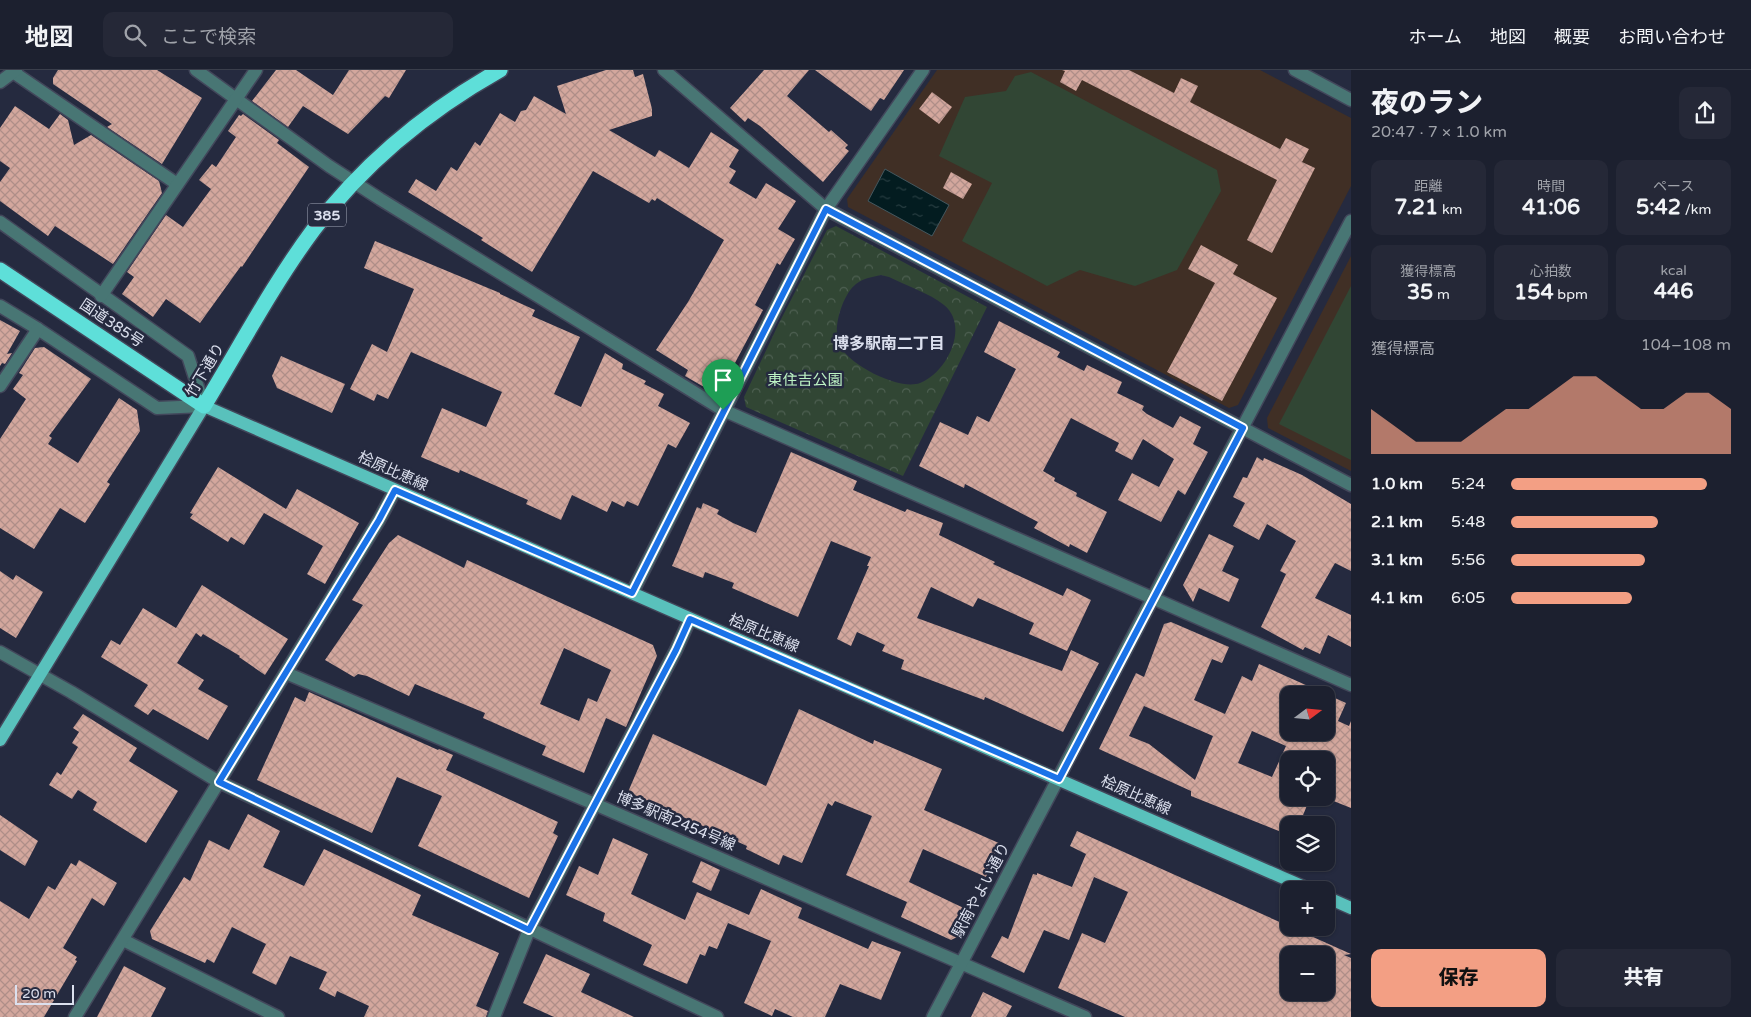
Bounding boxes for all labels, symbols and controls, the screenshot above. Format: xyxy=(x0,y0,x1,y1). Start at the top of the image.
search box xyxy=(103,12,453,57)
icon: search xyxy=(121,21,149,49)
text: 地図 xyxy=(25,23,73,52)
text: ここで検索 xyxy=(161,26,256,48)
text: ホーム xyxy=(1409,26,1462,48)
text: 地図 xyxy=(1490,26,1526,48)
text: 概要 xyxy=(1554,26,1590,48)
text: お問い合わせ xyxy=(1618,26,1726,48)
text: 夜のラン xyxy=(1371,86,1483,120)
button: share xyxy=(1679,87,1731,139)
text: 20:47 · 7 × 1.0 km xyxy=(1371,122,1507,142)
text: 距離 xyxy=(1414,178,1442,195)
text: 時間 xyxy=(1537,178,1565,195)
text: ペース xyxy=(1653,178,1694,195)
text: 7.21 xyxy=(1394,195,1438,220)
text: 41:06 xyxy=(1522,195,1580,220)
text: 5:42 xyxy=(1636,195,1681,220)
text: km xyxy=(1438,201,1462,218)
text: /km xyxy=(1681,201,1711,218)
road number: 385 xyxy=(308,204,346,226)
text: kcal xyxy=(1660,262,1687,279)
text: 獲得標高 xyxy=(1400,263,1456,280)
text: 心拍数 xyxy=(1530,263,1572,280)
text: 446 xyxy=(1654,279,1693,304)
text: 35 xyxy=(1407,280,1433,305)
text: 154 xyxy=(1514,280,1554,305)
text: m xyxy=(1433,286,1450,303)
text: bpm xyxy=(1554,286,1588,303)
street label: 国道385号 xyxy=(77,295,147,351)
district label: 博多駅南二丁目 xyxy=(833,334,945,354)
text: 104–108 m xyxy=(1641,335,1731,355)
text: 獲得標高 xyxy=(1371,339,1435,359)
street label: 竹下通り xyxy=(182,340,228,400)
pin xyxy=(702,359,744,410)
icon: arrive xyxy=(709,366,737,394)
park label: 東住吉公園 xyxy=(767,371,843,389)
street label: 桧原比恵線 xyxy=(355,448,431,494)
text: 1.0 km xyxy=(1371,474,1423,494)
text: 5:24 xyxy=(1451,474,1485,494)
text: 2.1 km xyxy=(1371,512,1423,532)
text: 5:48 xyxy=(1451,512,1485,532)
text: 3.1 km xyxy=(1371,550,1423,570)
text: 5:56 xyxy=(1451,550,1485,570)
text: 4.1 km xyxy=(1371,588,1423,608)
text: 6:05 xyxy=(1451,588,1485,608)
street label: 桧原比恵線 xyxy=(726,610,802,656)
north arrow xyxy=(1280,686,1335,741)
map controls xyxy=(1280,686,1335,1001)
button: locate xyxy=(1280,751,1335,806)
street label: 桧原比恵線 xyxy=(1098,772,1174,818)
street label: 博多駅南2454号線 xyxy=(614,788,738,854)
button: layers xyxy=(1280,816,1335,871)
street label: 駅南やよい通り xyxy=(948,839,1014,941)
button: + xyxy=(1280,881,1335,936)
button: − xyxy=(1280,946,1335,1001)
button: 保存 xyxy=(1371,949,1546,1007)
button: 共有 xyxy=(1556,949,1731,1007)
scale bar xyxy=(15,982,74,1005)
text: 20 m xyxy=(22,985,56,1002)

